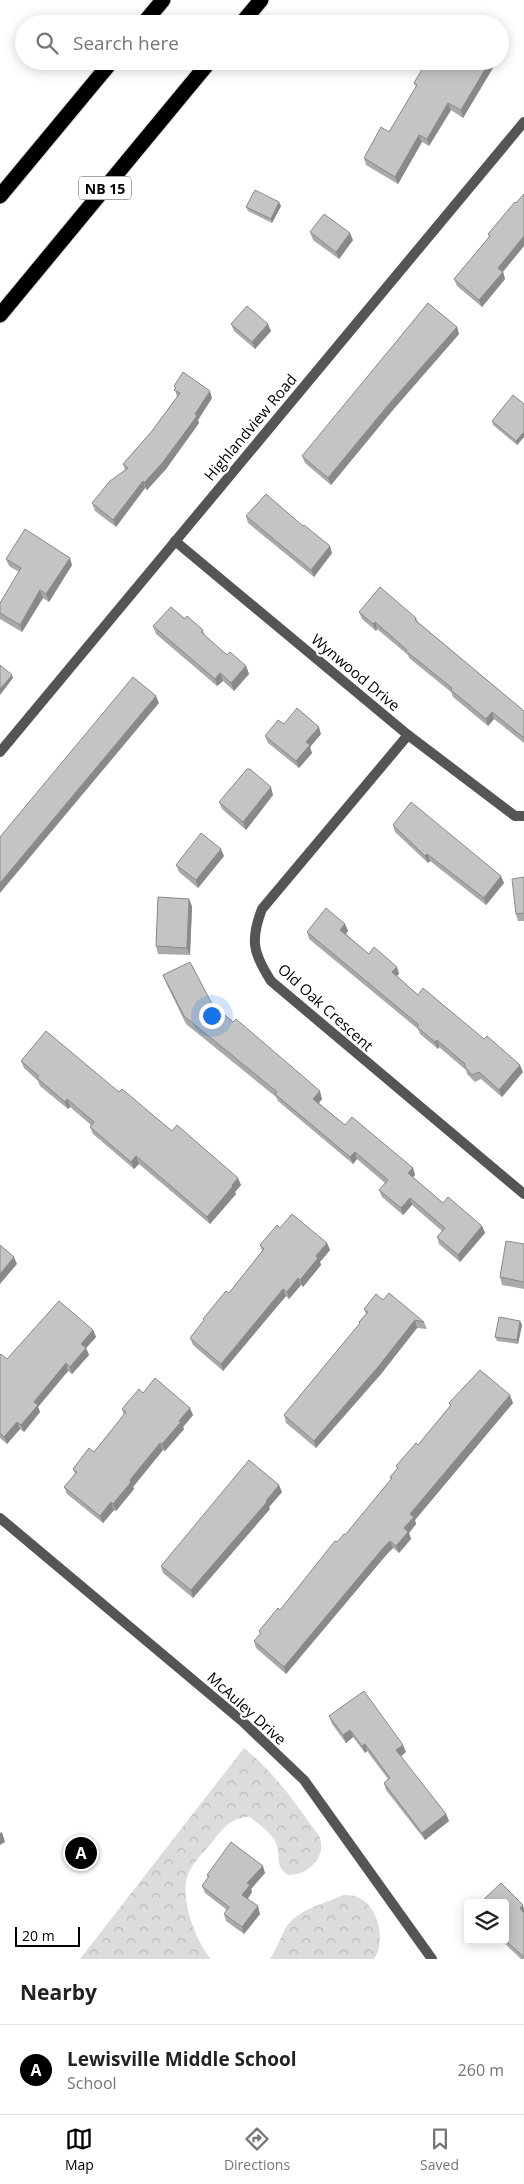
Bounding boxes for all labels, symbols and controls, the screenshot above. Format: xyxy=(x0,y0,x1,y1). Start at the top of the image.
search box xyxy=(15,15,509,70)
icon: search xyxy=(33,29,61,57)
text: Search here xyxy=(73,30,179,56)
road number: NB 15 xyxy=(79,177,131,200)
street label: Highlandview Road xyxy=(199,369,301,485)
street label: Wynwood Drive xyxy=(307,629,405,715)
street label: Old Oak Crescent xyxy=(274,959,378,1055)
your location xyxy=(199,1003,225,1029)
street label: McAuley Drive xyxy=(203,1667,291,1749)
pin: A xyxy=(65,1834,97,1872)
map controls xyxy=(464,1899,509,1944)
button: layers xyxy=(464,1899,509,1944)
scale bar xyxy=(15,1924,80,1947)
text: 20 m xyxy=(22,1926,55,1945)
text: Nearby xyxy=(20,1978,97,2006)
text: Lewisville Middle School xyxy=(67,2046,297,2072)
text: A xyxy=(30,2059,42,2081)
text: 260 m xyxy=(458,2059,504,2081)
text: School xyxy=(67,2072,117,2094)
tab: Map xyxy=(65,2125,94,2174)
tab: Directions xyxy=(224,2125,290,2174)
tab: Saved xyxy=(420,2125,459,2174)

